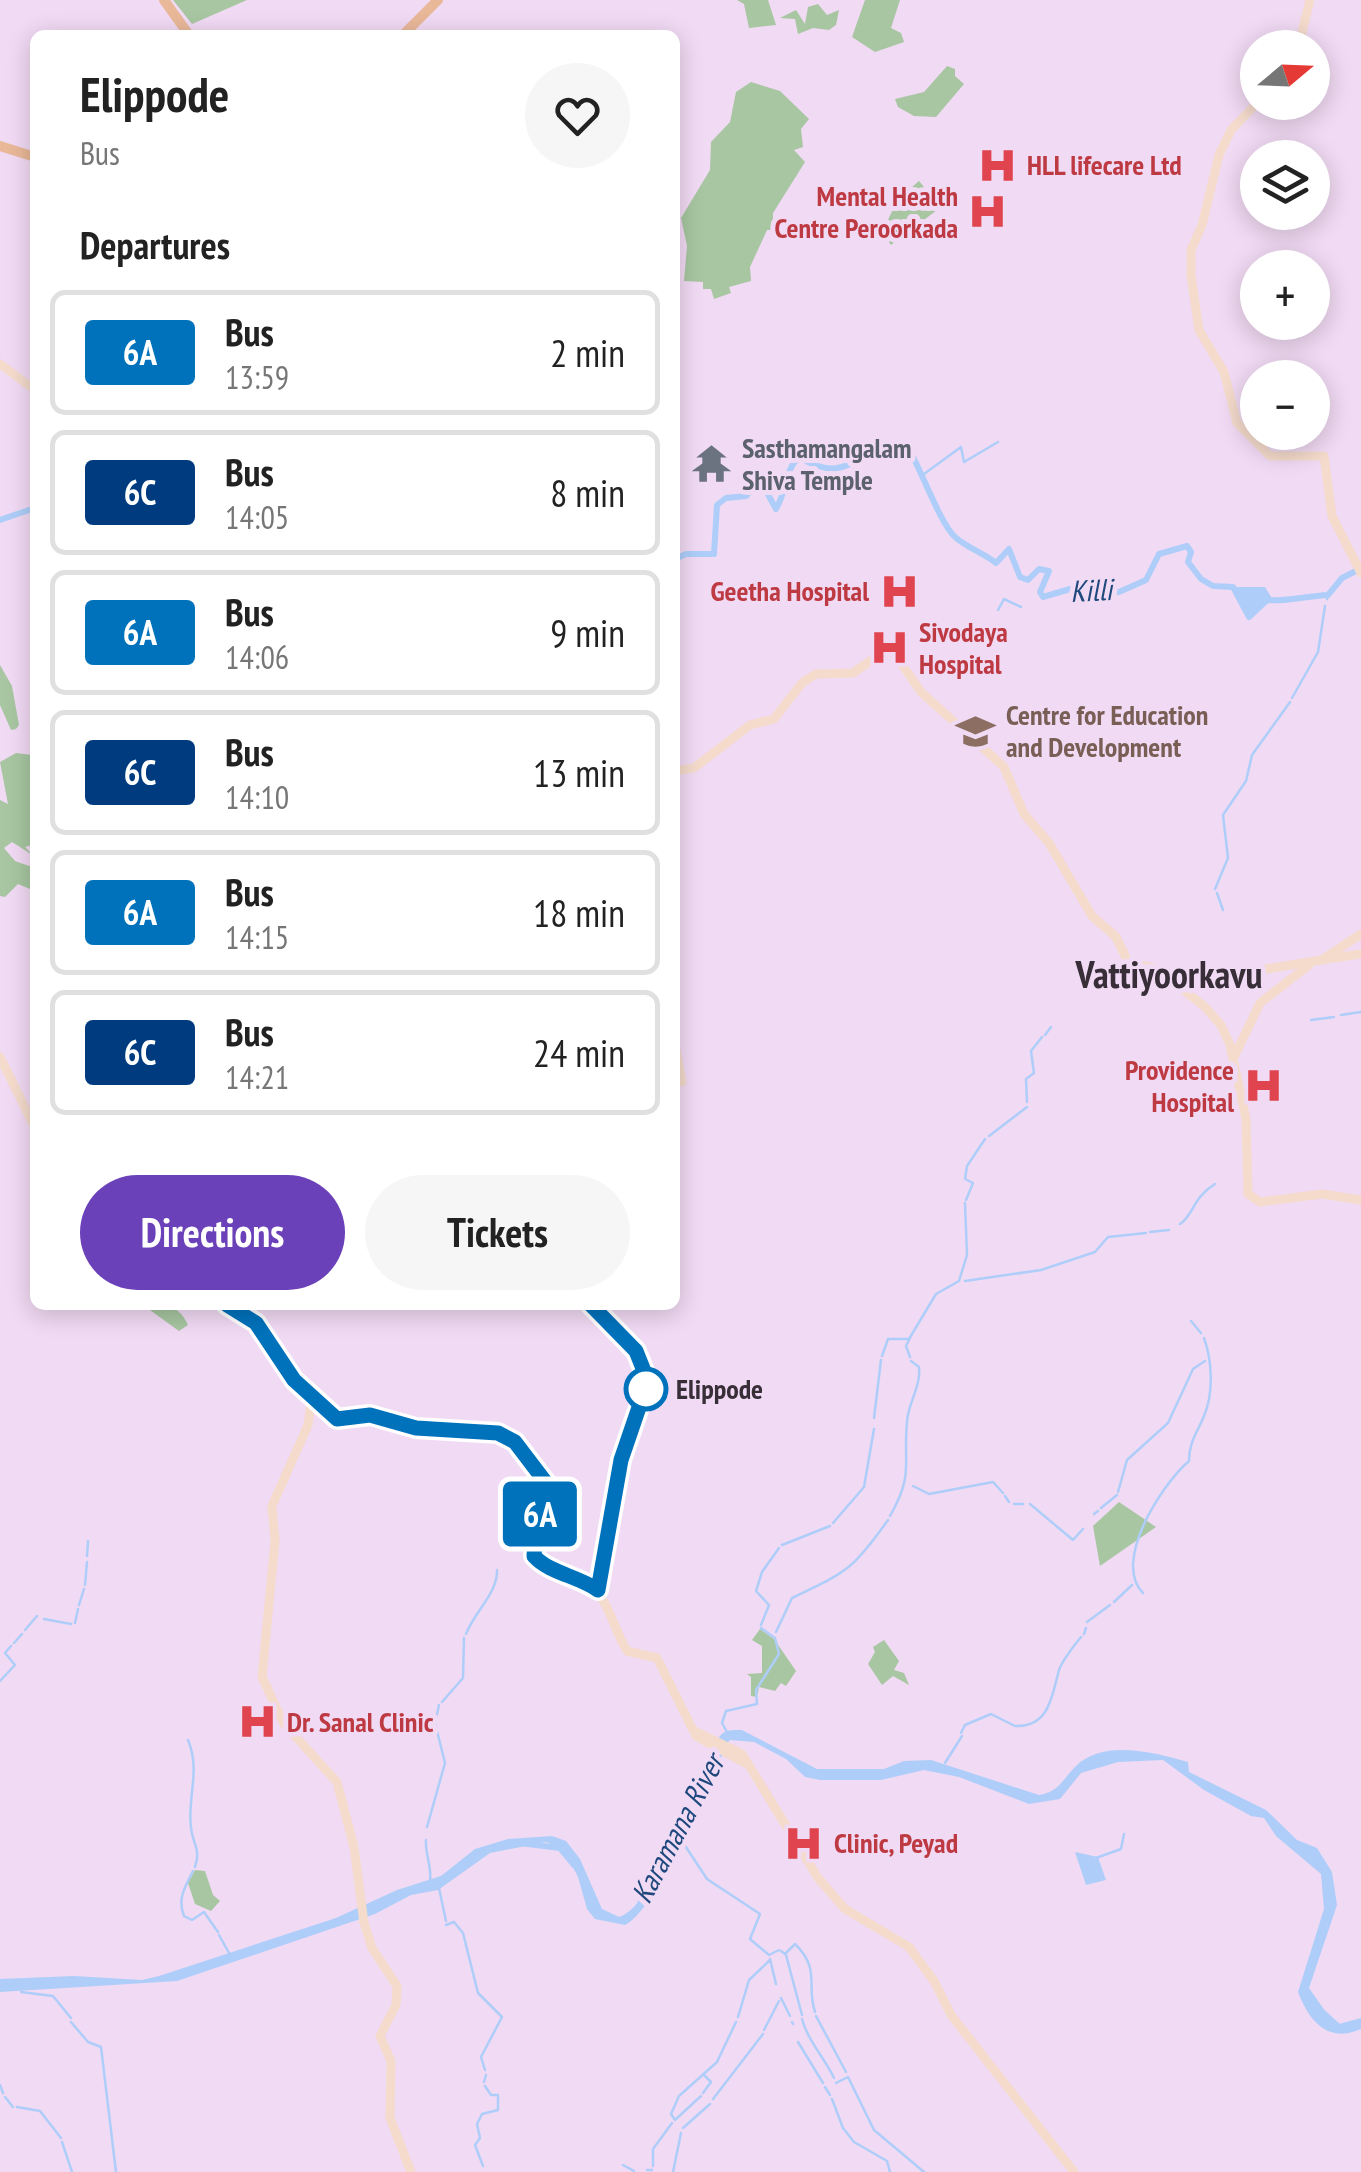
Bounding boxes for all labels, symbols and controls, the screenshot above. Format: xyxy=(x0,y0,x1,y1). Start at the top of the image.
north arrow xyxy=(1240,30,1330,120)
map controls xyxy=(1240,30,1330,450)
text: Elippode xyxy=(80,63,229,125)
button: heart xyxy=(525,63,630,168)
text: Bus xyxy=(80,132,120,174)
button: layers xyxy=(1240,140,1330,230)
hospital icon: HLL lifecare Ltd xyxy=(976,144,1018,186)
place label: HLL lifecare Ltd xyxy=(1027,146,1182,183)
place label: Mental Health Centre Peroorkada xyxy=(774,177,958,246)
hospital icon: Mental Health Centre Peroorkada xyxy=(967,191,1009,233)
text: Departures xyxy=(80,220,230,269)
button: + xyxy=(1240,250,1330,340)
text: Bus xyxy=(225,307,274,356)
text: 2 min xyxy=(550,328,625,377)
text: 6A xyxy=(123,329,157,375)
text: 13:59 xyxy=(225,356,289,398)
button: − xyxy=(1240,360,1330,450)
place label: Sasthamangalam Shiva Temple xyxy=(742,429,912,498)
temple icon: Sasthamangalam Shiva Temple xyxy=(691,443,733,485)
text: Bus xyxy=(225,447,274,496)
text: 8 min xyxy=(550,468,625,517)
text: 6C xyxy=(124,469,156,515)
text: 14:05 xyxy=(225,496,289,538)
water label: Killi xyxy=(1069,569,1116,610)
hospital icon: Geetha Hospital xyxy=(878,570,920,612)
place label: Geetha Hospital xyxy=(710,572,869,609)
text: Bus xyxy=(225,587,274,636)
text: 9 min xyxy=(550,608,625,657)
text: 6A xyxy=(123,609,157,655)
place label: Sivodaya Hospital xyxy=(919,613,1008,682)
hospital icon: Sivodaya Hospital xyxy=(868,627,910,669)
text: 14:06 xyxy=(225,636,289,678)
place label: Centre for Education and Development xyxy=(1006,696,1208,765)
school or university icon: Centre for Education and Development xyxy=(955,710,997,752)
text: Bus xyxy=(225,727,274,776)
text: 13 min xyxy=(533,748,625,797)
text: 6C xyxy=(124,749,156,795)
text: 14:10 xyxy=(225,776,289,818)
text: Bus xyxy=(225,867,274,916)
text: 18 min xyxy=(533,888,625,937)
text: 6A xyxy=(123,889,157,935)
text: 14:15 xyxy=(225,916,289,958)
district label: Vattiyoorkavu xyxy=(1075,949,1262,998)
text: Bus xyxy=(225,1007,274,1056)
text: 24 min xyxy=(533,1028,625,1077)
text: 6C xyxy=(124,1029,156,1075)
place label: Providence Hospital xyxy=(1125,1051,1234,1120)
text: 14:21 xyxy=(225,1056,289,1098)
hospital icon: Providence Hospital xyxy=(1243,1065,1285,1107)
button: Directions xyxy=(80,1175,345,1290)
button: Tickets xyxy=(365,1175,630,1290)
marker: Elippode xyxy=(625,1368,667,1410)
place label: Elippode xyxy=(676,1370,763,1407)
line badge: 6A xyxy=(495,1482,585,1546)
text: 6A xyxy=(523,1491,557,1537)
hospital icon: Dr. Sanal Clinic xyxy=(236,1701,278,1743)
place label: Dr. Sanal Clinic xyxy=(287,1703,434,1740)
water label: Karamana River xyxy=(621,1744,734,1909)
hospital icon: Clinic, Peyad xyxy=(783,1822,825,1864)
place label: Clinic, Peyad xyxy=(834,1824,958,1861)

